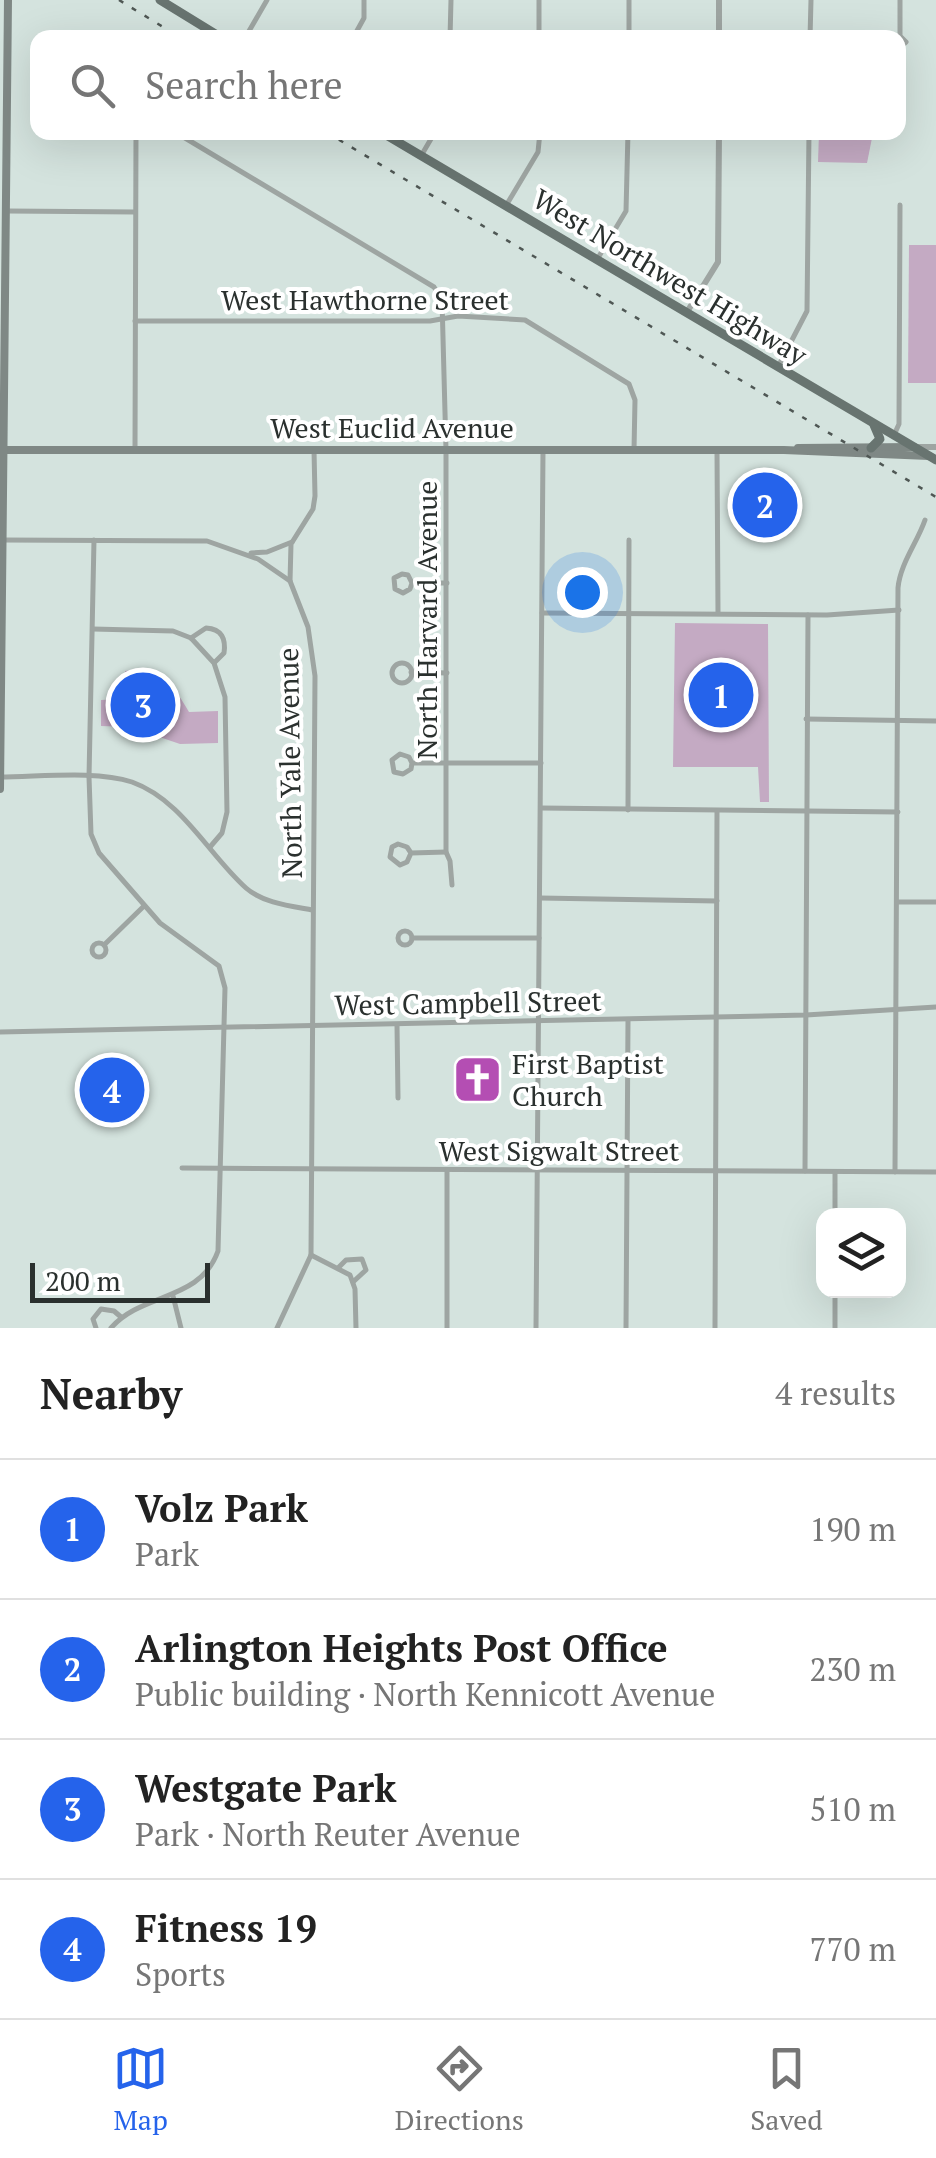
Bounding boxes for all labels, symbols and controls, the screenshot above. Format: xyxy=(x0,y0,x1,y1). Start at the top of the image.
search box xyxy=(30,30,906,140)
icon: search xyxy=(65,58,120,113)
text: Search here xyxy=(145,60,343,110)
street label: West Northwest Highway xyxy=(526,180,815,374)
street label: West Hawthorne Street xyxy=(221,281,510,318)
street label: West Euclid Avenue xyxy=(270,409,514,446)
pin: 2 xyxy=(732,468,798,542)
street label: North Harvard Avenue xyxy=(408,481,445,759)
your location xyxy=(557,567,608,618)
street label: North Yale Avenue xyxy=(269,647,310,879)
pin: 1 xyxy=(688,658,754,732)
pin: 3 xyxy=(110,668,176,742)
street label: West Campbell Street xyxy=(334,982,603,1023)
place label: First Baptist Church xyxy=(512,1045,665,1114)
pin: 4 xyxy=(80,1052,144,1128)
church icon: First Baptist Church xyxy=(451,1054,503,1106)
street label: West Sigwalt Street xyxy=(439,1132,680,1169)
map controls xyxy=(816,1208,906,1298)
button: layers xyxy=(816,1208,906,1298)
scale bar xyxy=(30,1258,210,1302)
text: 200 m xyxy=(45,1262,121,1299)
text: Nearby xyxy=(40,1365,182,1421)
text: 4 results xyxy=(775,1372,896,1414)
text: Volz Park xyxy=(135,1483,308,1533)
text: 1 xyxy=(63,1508,82,1550)
text: 190 m xyxy=(809,1508,896,1550)
text: Park xyxy=(135,1533,199,1575)
text: Arlington Heights Post Office xyxy=(135,1623,668,1673)
text: 2 xyxy=(63,1648,82,1690)
text: 230 m xyxy=(809,1648,896,1690)
text: Public building · North Kennicott Avenue xyxy=(135,1673,715,1715)
text: Westgate Park xyxy=(135,1763,396,1813)
text: 3 xyxy=(63,1788,82,1830)
text: 510 m xyxy=(809,1788,896,1830)
text: Park · North Reuter Avenue xyxy=(135,1813,521,1855)
text: Fitness 19 xyxy=(135,1903,317,1953)
text: 4 xyxy=(63,1928,82,1970)
text: 770 m xyxy=(809,1928,896,1970)
text: Sports xyxy=(135,1953,226,1995)
tab: Map xyxy=(113,2041,168,2138)
tab: Directions xyxy=(395,2041,524,2138)
tab: Saved xyxy=(750,2041,823,2138)

